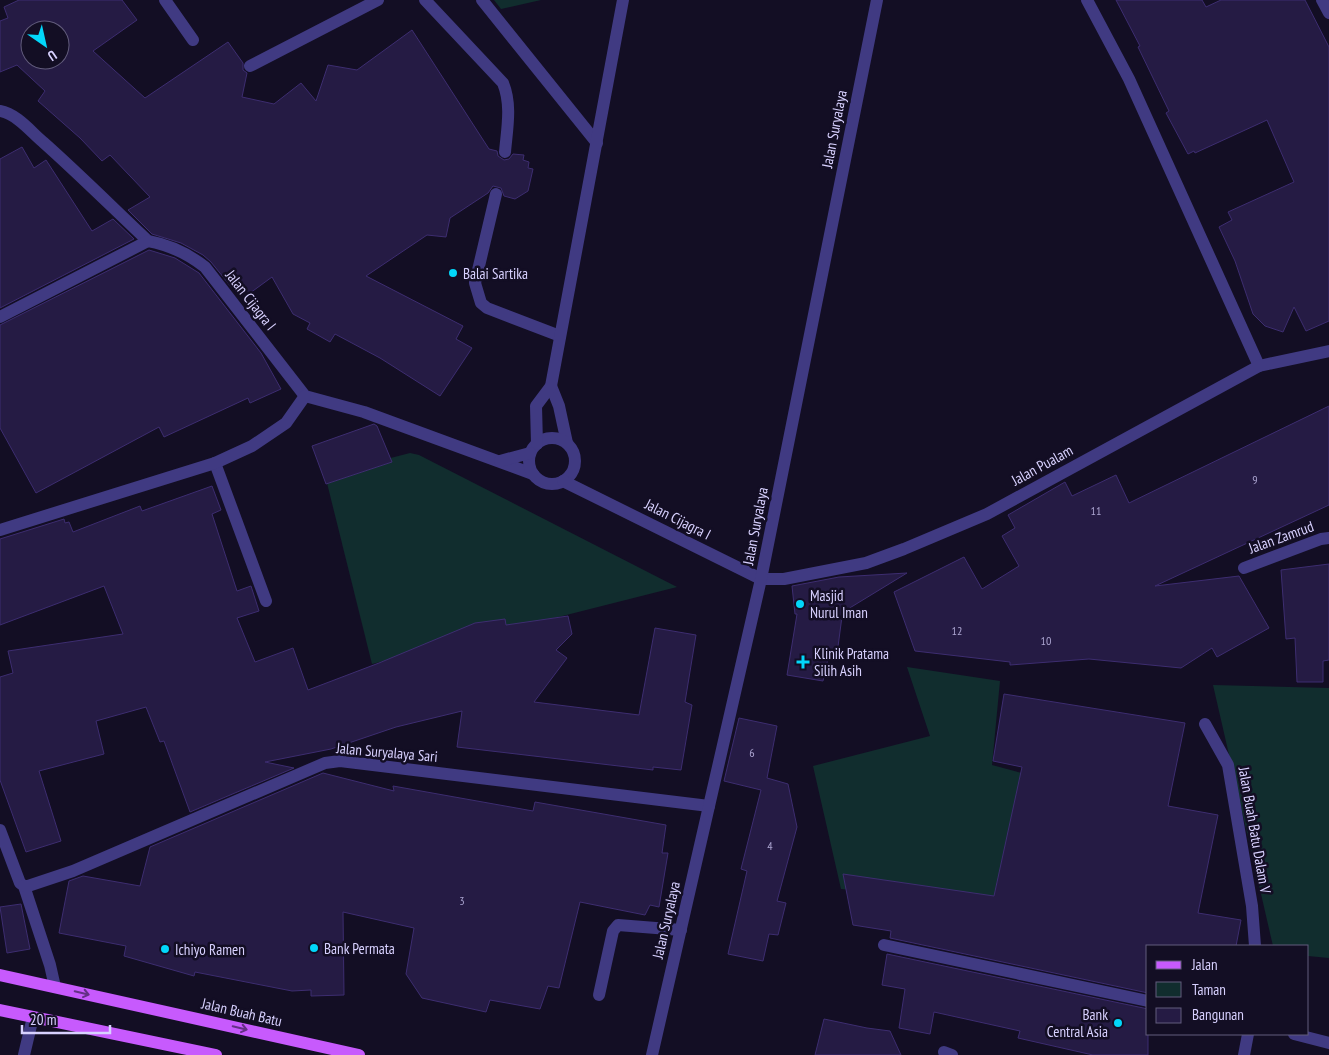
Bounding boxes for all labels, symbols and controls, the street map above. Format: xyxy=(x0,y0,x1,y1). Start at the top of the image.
north arrow xyxy=(20,20,70,70)
text: U xyxy=(44,46,60,65)
street label: Jalan Suryalaya xyxy=(817,89,851,170)
place label: Balai Sartika xyxy=(463,264,528,283)
street label: Jalan Cijagra I xyxy=(221,265,280,334)
marker: Balai Sartika xyxy=(447,267,459,279)
street label: Jalan Pualam xyxy=(1007,440,1076,490)
house number: 9 xyxy=(1252,472,1258,487)
street label: Jalan Suryalaya xyxy=(738,486,772,567)
street label: Jalan Cijagra I xyxy=(641,494,714,544)
house number: 11 xyxy=(1091,503,1101,518)
street label: Jalan Zamrud xyxy=(1245,516,1316,558)
place label: Masjid Nurul Iman xyxy=(810,586,868,622)
marker: Masjid Nurul Iman xyxy=(794,598,806,610)
house number: 12 xyxy=(952,623,962,638)
house number: 10 xyxy=(1041,633,1051,648)
place label: Klinik Pratama Silih Asih xyxy=(814,644,889,680)
marker: Klinik Pratama Silih Asih xyxy=(796,655,810,669)
street label: Jalan Suryalaya Sari xyxy=(335,738,438,766)
house number: 6 xyxy=(749,745,755,760)
street label: Jalan Buah Batu Dalam V xyxy=(1234,764,1275,895)
house number: 4 xyxy=(767,838,773,853)
street label: Jalan Suryalaya xyxy=(648,880,684,961)
house number: 3 xyxy=(459,893,465,908)
place label: Bank Permata xyxy=(324,939,395,958)
place label: Ichiyo Ramen xyxy=(175,940,245,959)
marker: Bank Permata xyxy=(308,942,320,954)
marker: Ichiyo Ramen xyxy=(159,943,171,955)
legend xyxy=(1146,945,1309,1035)
text: Jalan xyxy=(1191,955,1218,974)
text: Taman xyxy=(1192,980,1226,999)
one-way arrow xyxy=(73,989,89,998)
street label: Jalan Buah Batu xyxy=(199,993,284,1030)
scale bar xyxy=(22,1002,110,1034)
place label: Bank Central Asia xyxy=(1047,1005,1108,1041)
text: Bangunan xyxy=(1192,1005,1244,1024)
text: 20 m xyxy=(30,1010,56,1029)
marker: Bank Central Asia xyxy=(1112,1017,1124,1029)
one-way arrow xyxy=(232,1024,248,1033)

